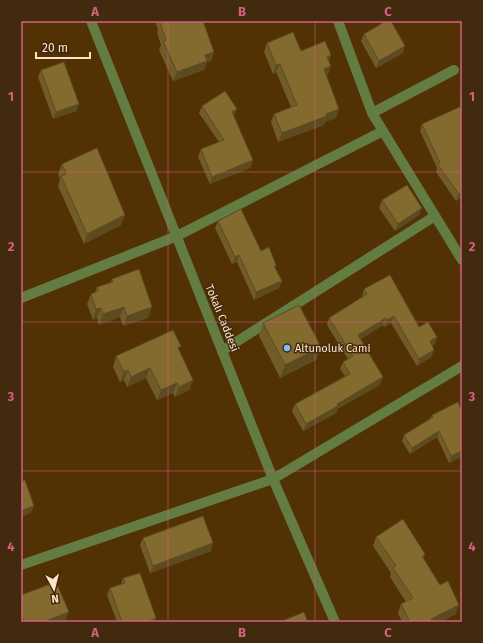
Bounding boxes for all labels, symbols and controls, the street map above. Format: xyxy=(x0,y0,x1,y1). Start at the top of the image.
text: A xyxy=(90,4,99,19)
text: B xyxy=(238,4,246,19)
text: C xyxy=(384,4,392,19)
scale bar xyxy=(36,34,90,60)
text: 20 m xyxy=(42,41,68,55)
text: 1 xyxy=(8,89,14,104)
text: 1 xyxy=(469,89,475,104)
text: 2 xyxy=(8,239,15,254)
text: 2 xyxy=(469,239,476,254)
street label: Tokalı Caddesi xyxy=(203,282,241,354)
place label: Altunoluk Cami xyxy=(295,342,371,355)
marker: Altunoluk Cami xyxy=(282,343,292,353)
text: 3 xyxy=(7,389,15,404)
text: 3 xyxy=(468,389,476,404)
text: 4 xyxy=(7,539,15,554)
text: 4 xyxy=(468,539,476,554)
north arrow xyxy=(34,569,74,609)
text: N xyxy=(51,592,60,605)
text: A xyxy=(90,625,99,640)
text: B xyxy=(238,625,246,640)
text: C xyxy=(384,625,392,640)

